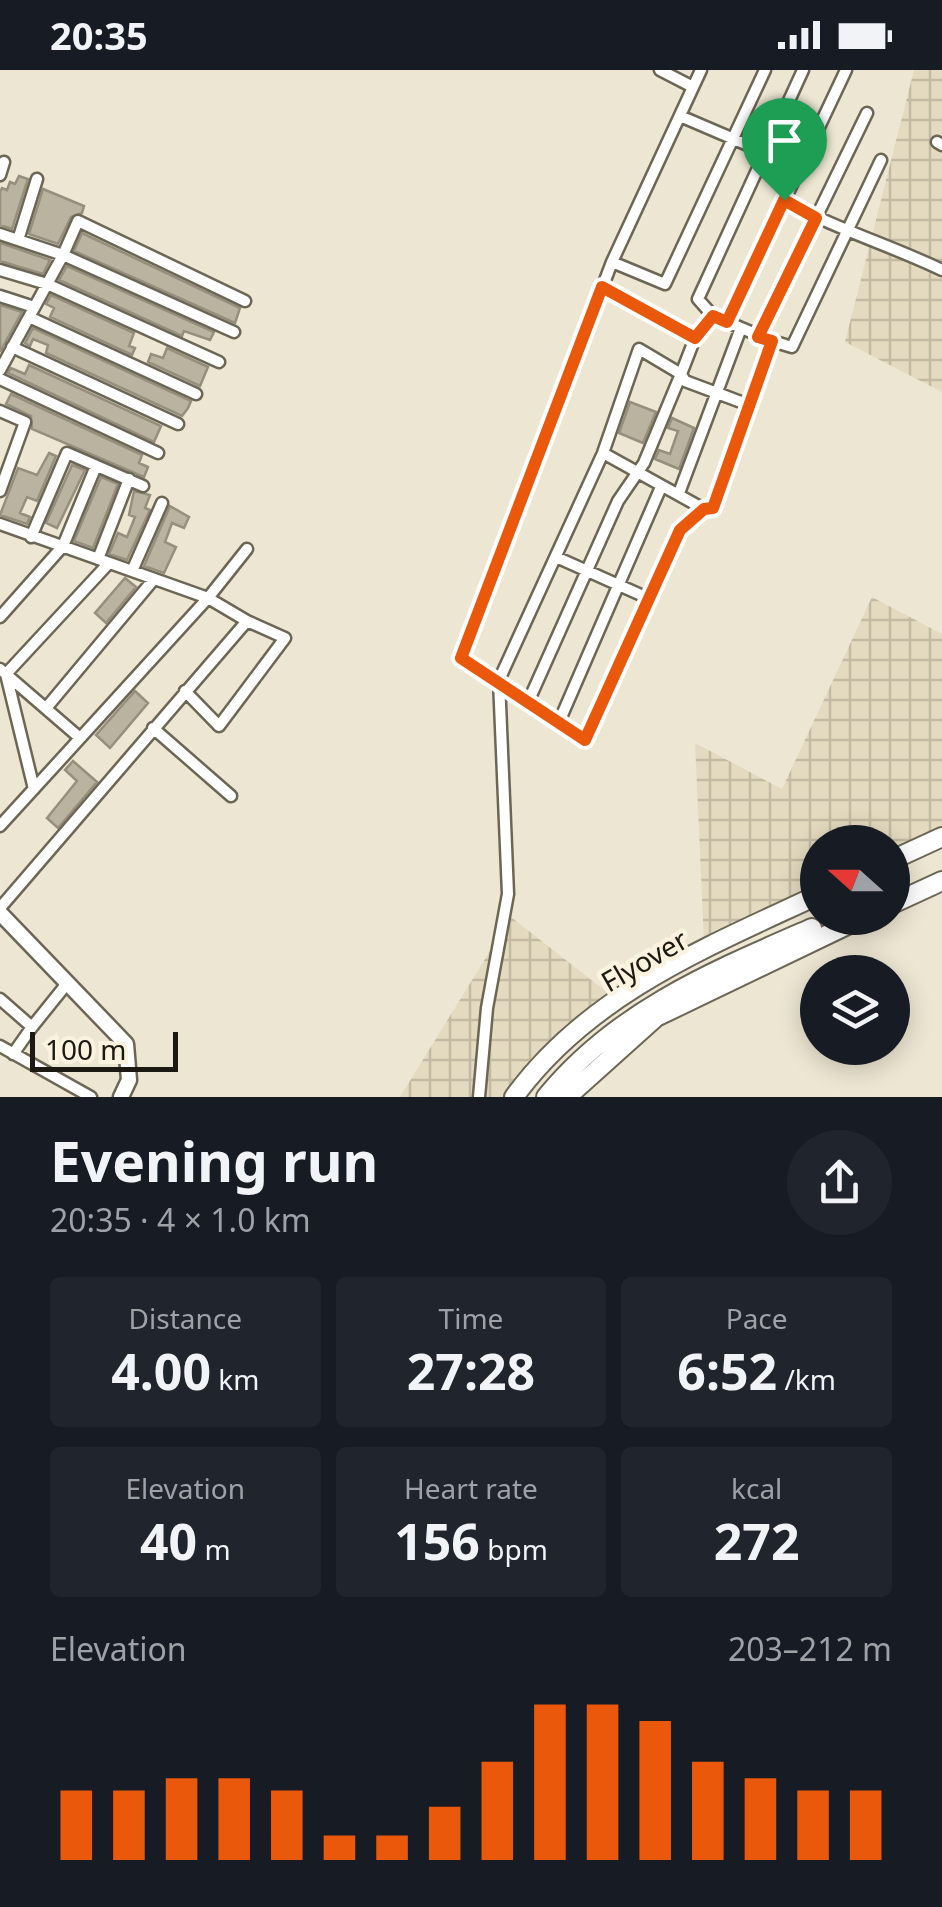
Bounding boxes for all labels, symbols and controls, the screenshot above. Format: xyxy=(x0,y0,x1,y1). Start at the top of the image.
text: 20:35 xyxy=(50,9,148,61)
pin xyxy=(742,98,827,201)
icon: arrive xyxy=(757,113,812,168)
north arrow xyxy=(800,825,910,935)
map controls xyxy=(800,825,910,1065)
street label: Flyover xyxy=(594,920,695,1000)
button: layers xyxy=(800,955,910,1065)
scale bar xyxy=(30,1027,178,1071)
text: 100 m xyxy=(45,1030,127,1068)
text: Evening run xyxy=(50,1123,378,1198)
button: share xyxy=(787,1130,892,1235)
text: 20:35 · 4 × 1.0 km xyxy=(50,1198,311,1241)
text: Distance xyxy=(129,1299,242,1337)
text: Time xyxy=(439,1299,503,1337)
text: Pace xyxy=(726,1299,788,1337)
text: 4.00 xyxy=(111,1337,211,1405)
text: 27:28 xyxy=(407,1337,535,1405)
text: 6:52 xyxy=(677,1337,777,1405)
text: km xyxy=(211,1360,259,1398)
text: /km xyxy=(777,1360,836,1398)
text: Elevation xyxy=(126,1469,245,1507)
text: Heart rate xyxy=(404,1469,538,1507)
text: kcal xyxy=(731,1469,782,1507)
text: 40 xyxy=(140,1507,197,1575)
text: 156 xyxy=(394,1507,480,1575)
text: 272 xyxy=(714,1507,800,1575)
text: m xyxy=(197,1530,231,1568)
text: bpm xyxy=(480,1530,548,1568)
text: Elevation xyxy=(50,1627,187,1670)
text: 203–212 m xyxy=(728,1627,892,1670)

